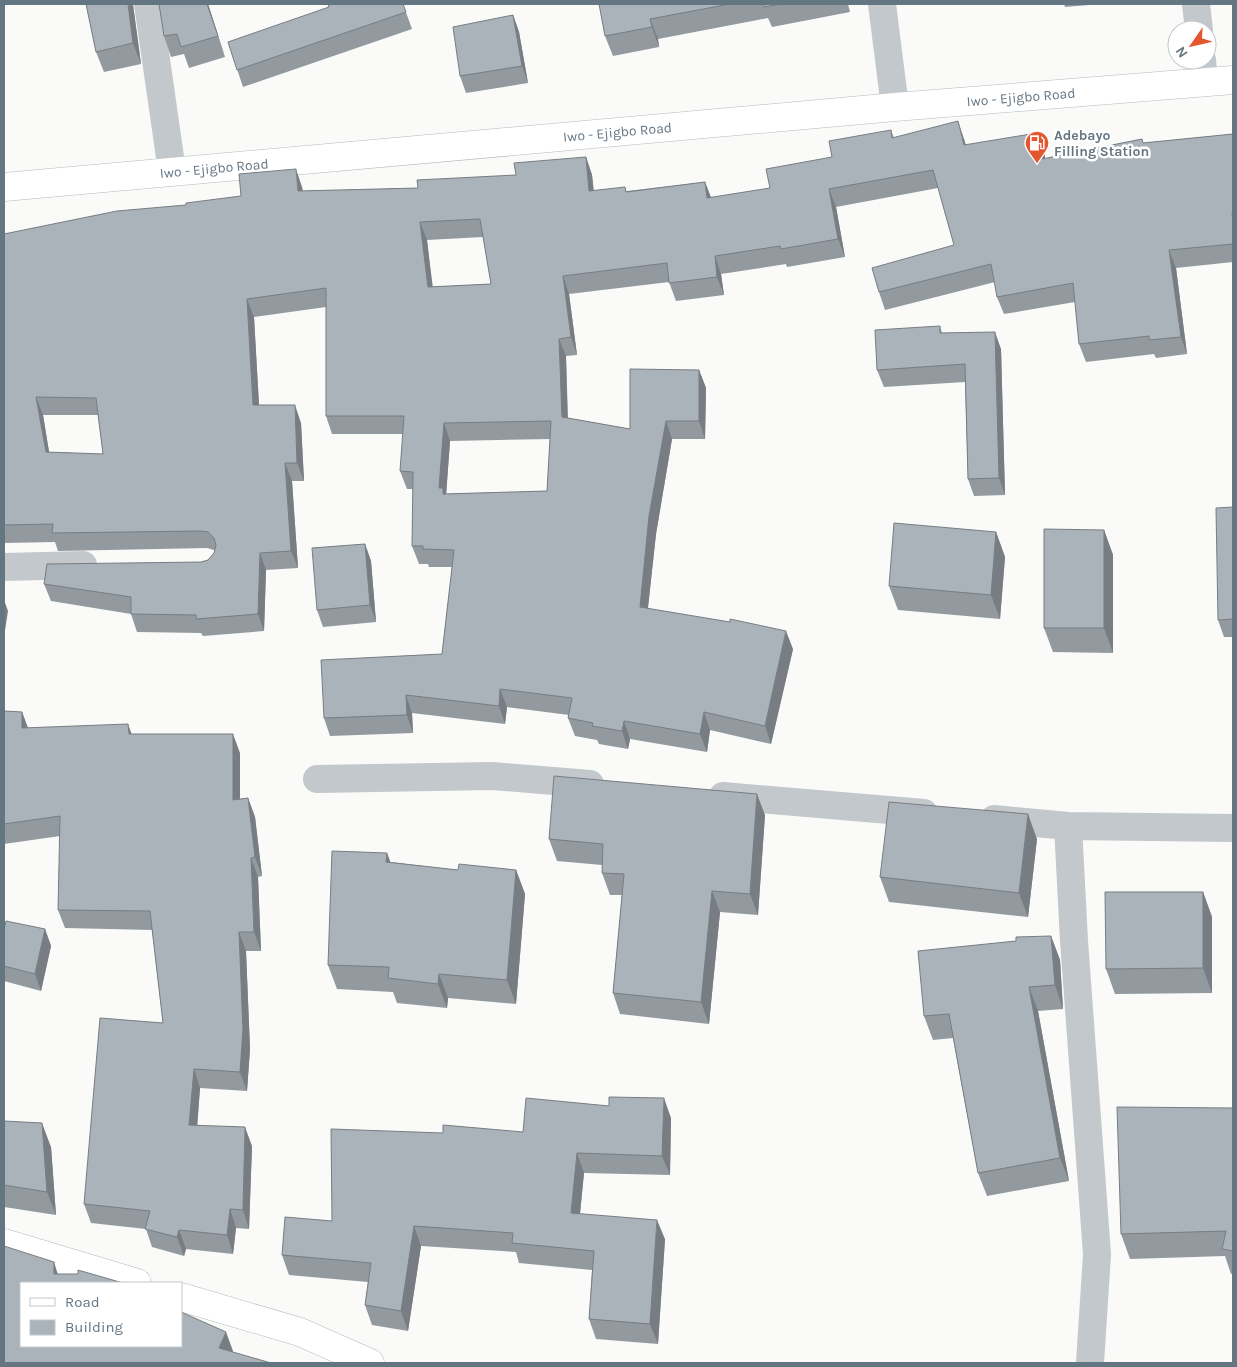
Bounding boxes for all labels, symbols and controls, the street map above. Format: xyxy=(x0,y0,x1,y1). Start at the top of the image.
north arrow xyxy=(1167,20,1217,70)
text: N xyxy=(1172,43,1191,61)
street label: Iwo - Ejigbo Road xyxy=(966,84,1076,110)
street label: Iwo - Ejigbo Road xyxy=(562,119,673,145)
place label: Adebayo Filling Station xyxy=(1054,127,1149,160)
fuel station icon: Adebayo Filling Station xyxy=(1024,130,1050,164)
street label: Iwo - Ejigbo Road xyxy=(159,155,269,181)
legend xyxy=(20,1282,182,1347)
text: Road xyxy=(65,1293,100,1311)
text: Building xyxy=(65,1318,123,1336)

